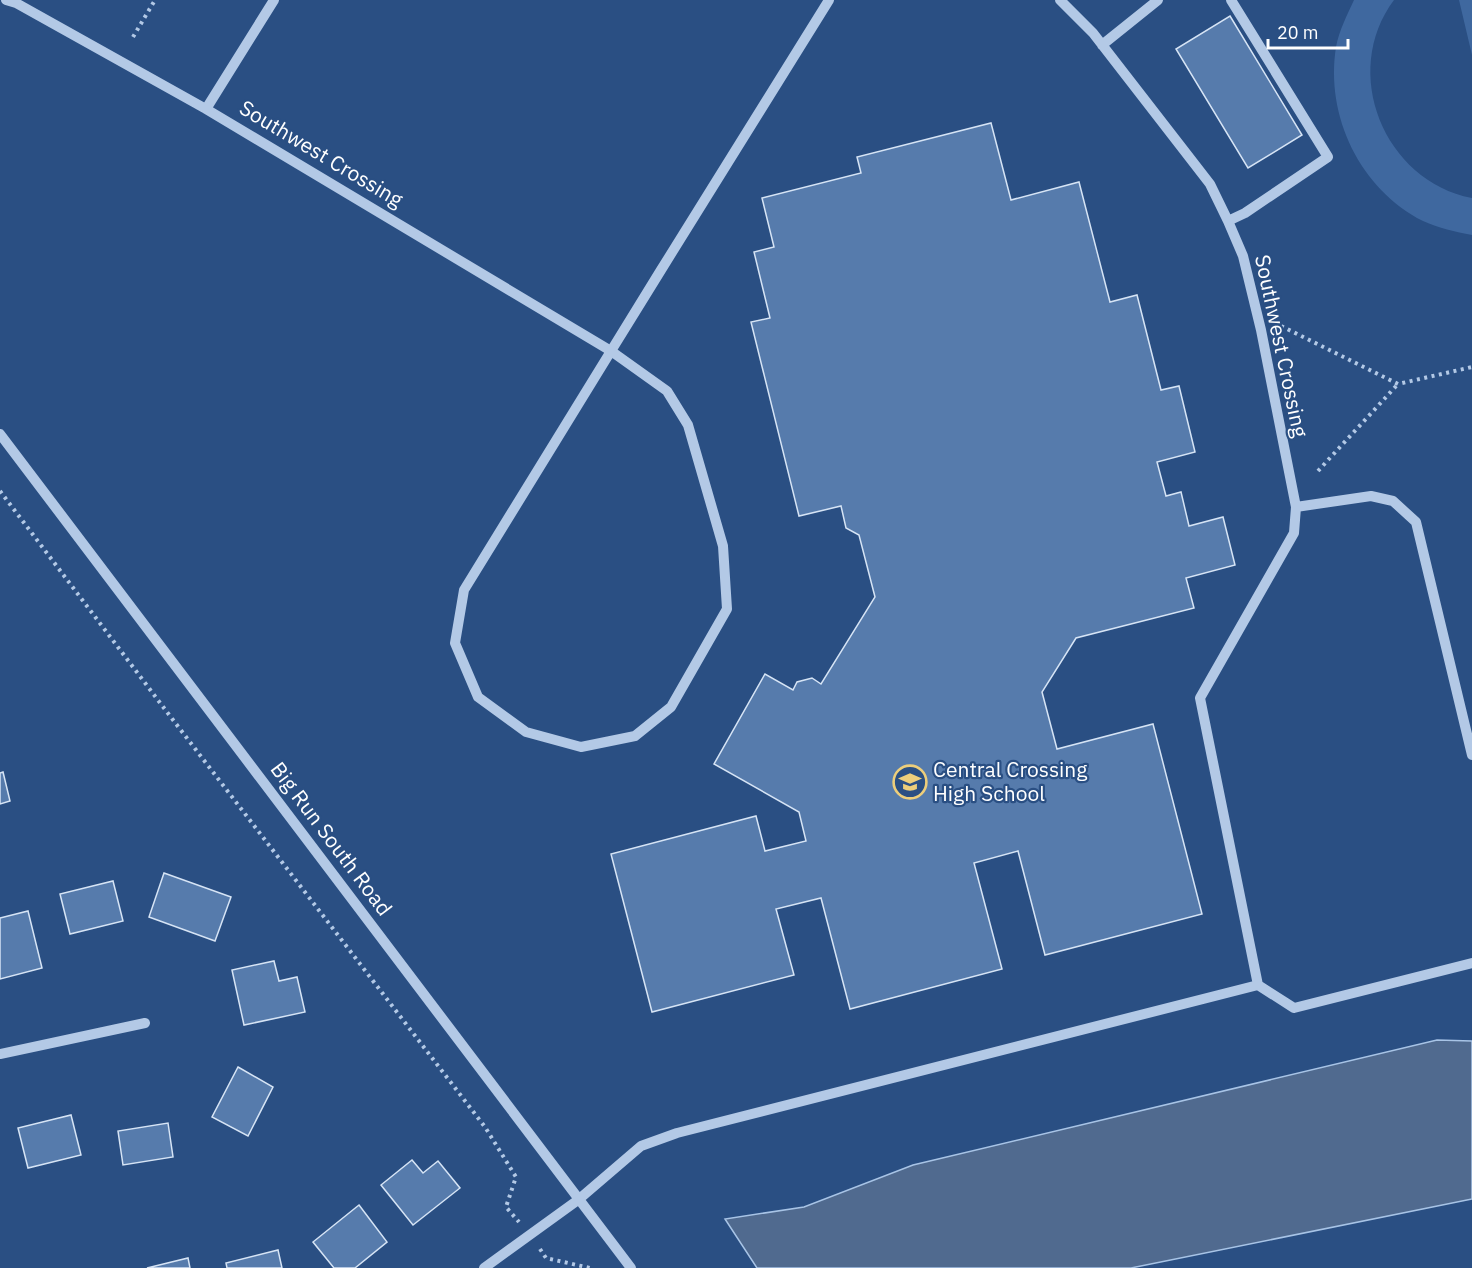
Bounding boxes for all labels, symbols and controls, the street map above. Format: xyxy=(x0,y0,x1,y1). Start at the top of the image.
scale bar xyxy=(1268,12,1348,50)
text: 20 m xyxy=(1277,21,1319,44)
street label: Southwest Crossing xyxy=(235,93,408,213)
street label: Southwest Crossing xyxy=(1249,252,1315,440)
place label: Central Crossing High School xyxy=(933,755,1087,807)
street label: Big Run South Road xyxy=(265,756,399,921)
school or university icon: Central Crossing High School xyxy=(892,764,928,800)

